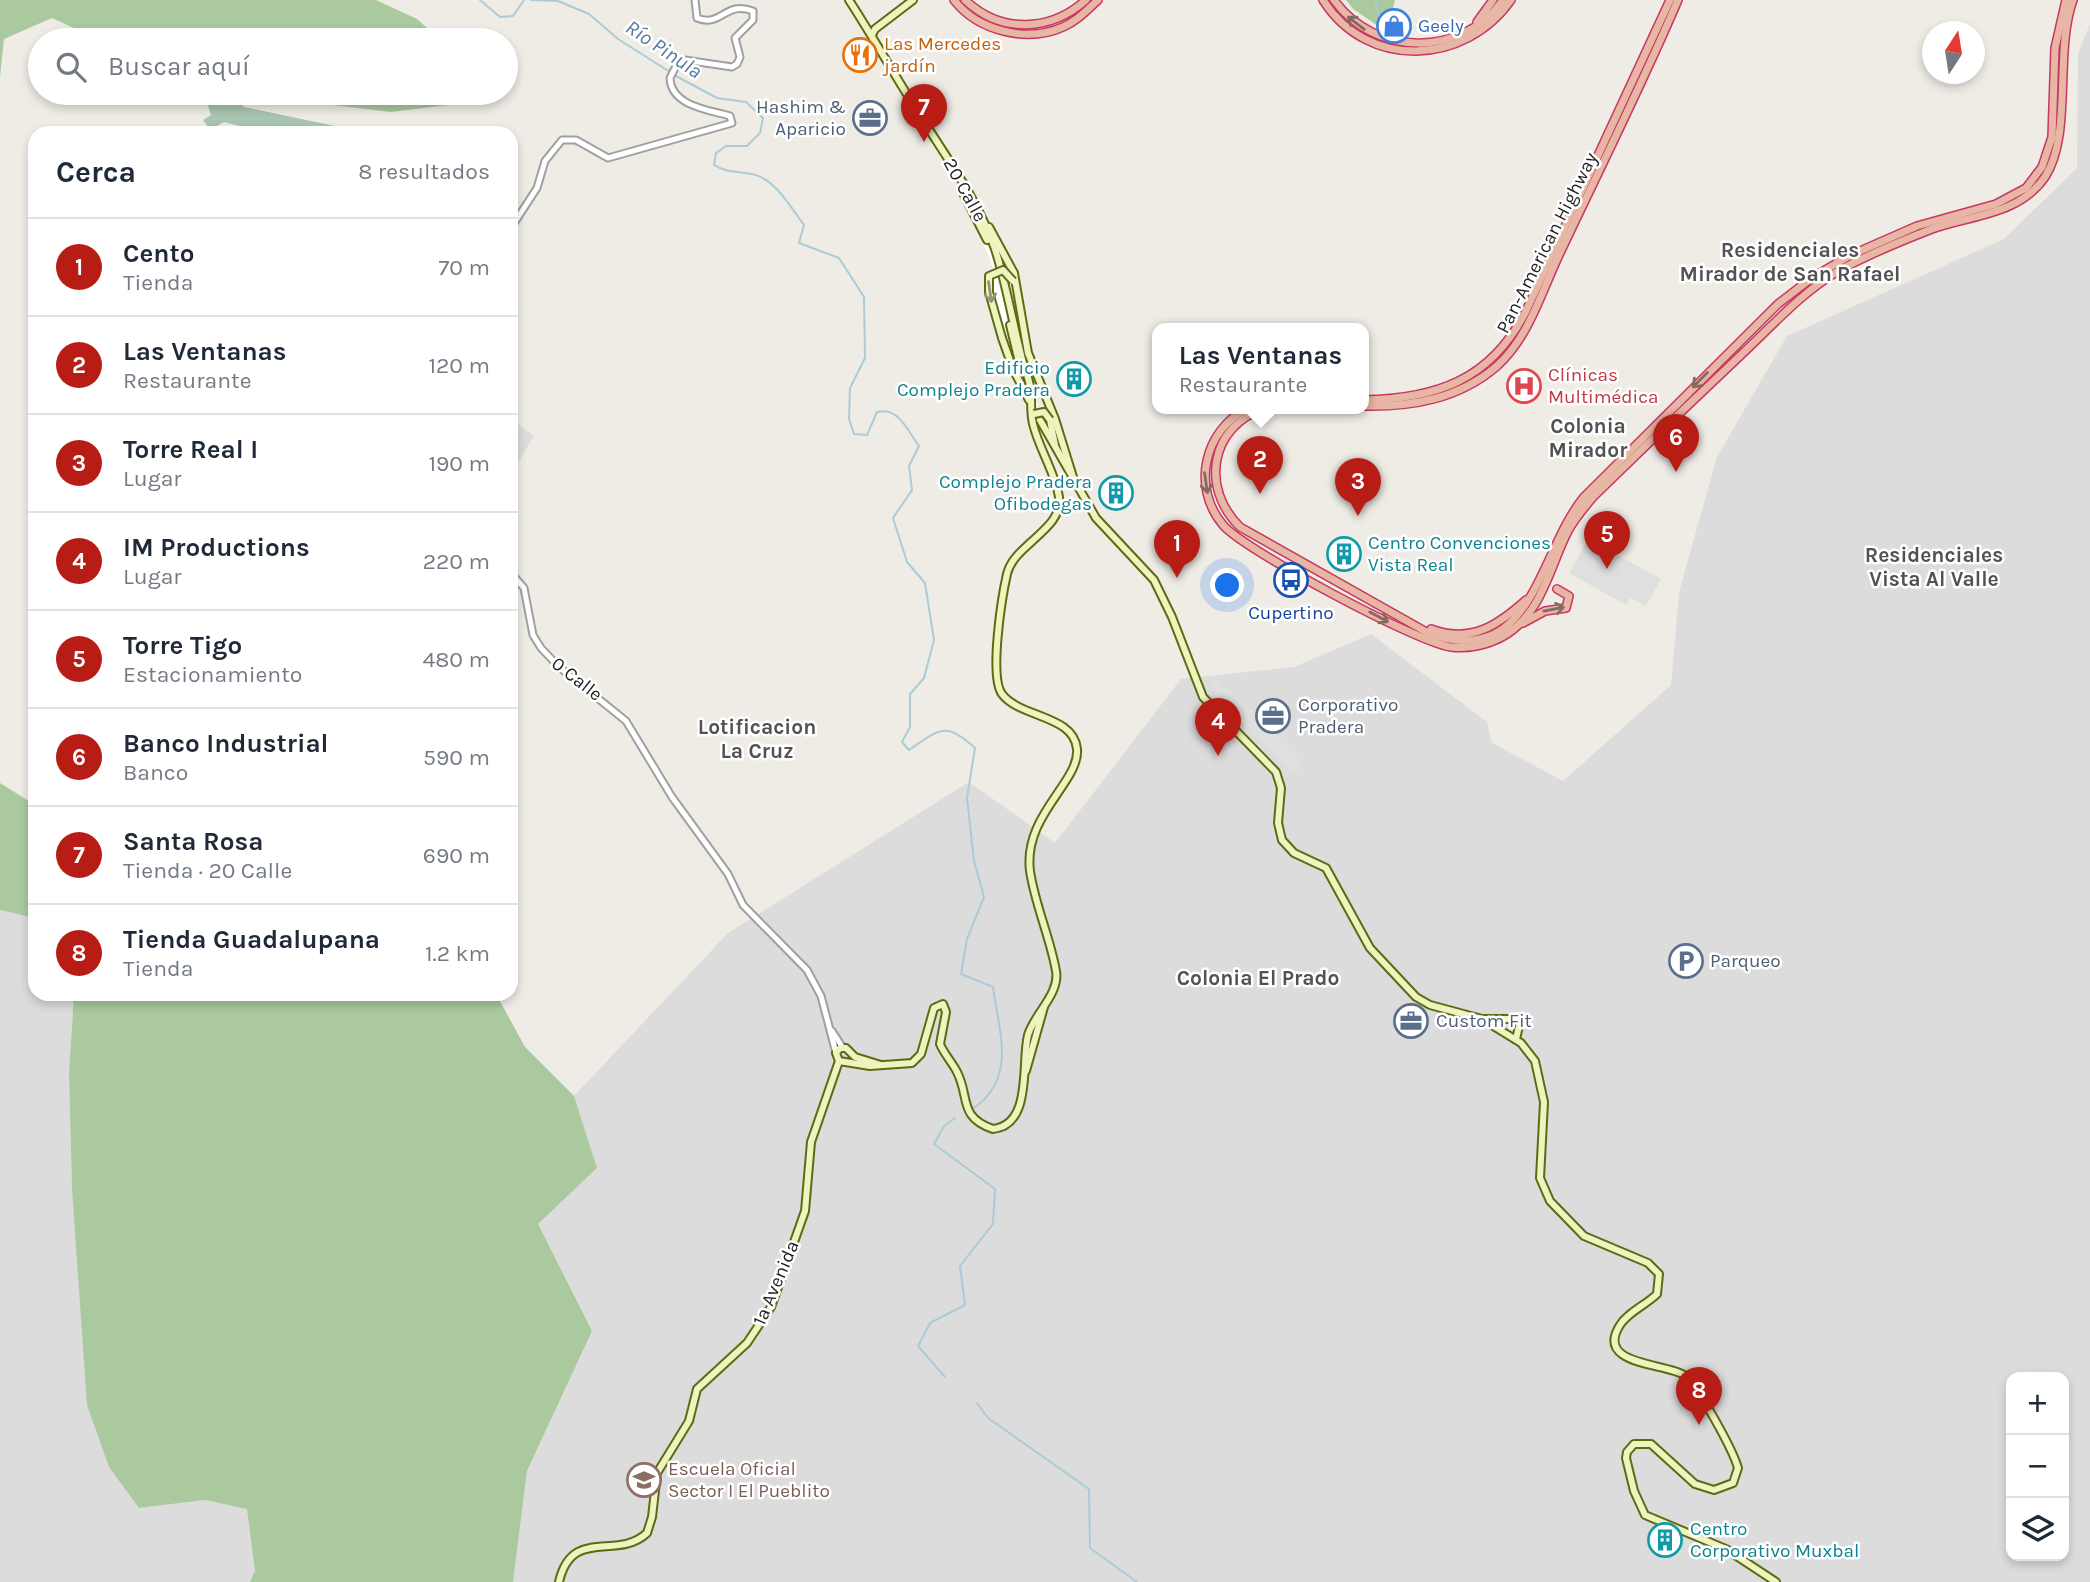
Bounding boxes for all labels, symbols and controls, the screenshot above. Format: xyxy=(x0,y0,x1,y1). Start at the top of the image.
shop icon: Geely xyxy=(1375,7,1413,45)
water label: Río Pinula xyxy=(621,15,707,83)
one-way arrow xyxy=(1348,15,1366,30)
place label: Geely xyxy=(1418,15,1464,37)
north arrow xyxy=(1922,21,1985,84)
search box xyxy=(28,28,518,105)
place label: Las Mercedes jardín xyxy=(882,33,1001,77)
restaurant icon: Las Mercedes jardín xyxy=(841,36,879,74)
icon: search xyxy=(52,48,90,86)
text: Buscar aquí xyxy=(108,51,250,82)
pin: 7 xyxy=(901,84,947,142)
place label: Hashim & Aparicio xyxy=(756,96,846,140)
office icon: Hashim & Aparicio xyxy=(851,99,889,137)
street label: Pan-American Highway xyxy=(1492,149,1602,337)
text: Cerca xyxy=(56,154,136,190)
street label: 20 Calle xyxy=(939,154,991,226)
text: 8 resultados xyxy=(358,158,490,185)
text: Cento xyxy=(123,238,194,269)
district label: Residenciales Mirador de San Rafael xyxy=(1680,238,1900,286)
text: 1 xyxy=(75,254,83,281)
text: 70 m xyxy=(439,254,490,281)
text: Tienda xyxy=(123,269,193,296)
one-way arrow xyxy=(984,280,997,303)
popup xyxy=(1152,323,1369,414)
text: Las Ventanas xyxy=(123,336,287,367)
text: Las Ventanas xyxy=(1179,340,1342,371)
text: 2 xyxy=(72,352,86,379)
text: 120 m xyxy=(428,352,490,379)
place label: Edificio Complejo Pradera xyxy=(897,357,1050,401)
building icon: Edificio Complejo Pradera xyxy=(1055,360,1093,398)
place label: Clínicas Multimédica xyxy=(1548,364,1658,408)
text: Restaurante xyxy=(123,367,252,394)
hospital icon: Clínicas Multimédica xyxy=(1505,367,1543,405)
text: Restaurante xyxy=(1179,371,1307,398)
one-way arrow xyxy=(1691,371,1708,388)
district label: Colonia Mirador xyxy=(1549,414,1628,462)
pin: 6 xyxy=(1653,414,1699,472)
text: Torre Real I xyxy=(123,434,258,465)
pin: 2 xyxy=(1237,436,1283,494)
text: 3 xyxy=(72,450,86,477)
text: 190 m xyxy=(428,450,490,477)
pin: 3 xyxy=(1335,458,1381,516)
text: Lugar xyxy=(123,465,182,492)
place label: Complejo Pradera Ofibodegas xyxy=(939,471,1092,515)
one-way arrow xyxy=(1200,472,1213,494)
building icon: Complejo Pradera Ofibodegas xyxy=(1097,474,1135,512)
pin: 5 xyxy=(1584,511,1630,569)
pin: 1 xyxy=(1154,520,1200,578)
text: IM Productions xyxy=(123,532,310,563)
place label: Centro Convenciones Vista Real xyxy=(1368,532,1551,576)
building icon: Centro Convenciones Vista Real xyxy=(1325,535,1363,573)
district label: Residenciales Vista Al Valle xyxy=(1865,543,2003,591)
text: 4 xyxy=(72,548,86,575)
text: 220 m xyxy=(423,548,490,575)
bus stop icon: Cupertino xyxy=(1272,561,1310,599)
text: Lugar xyxy=(123,563,182,590)
your location xyxy=(1210,568,1244,602)
place label: Cupertino xyxy=(1248,602,1334,624)
one-way arrow xyxy=(1542,602,1565,616)
one-way arrow xyxy=(1369,610,1389,624)
text: Torre Tigo xyxy=(123,630,242,661)
text: 5 xyxy=(72,646,86,673)
text: 480 m xyxy=(422,646,490,673)
street label: 0 Calle xyxy=(547,652,607,706)
text: Estacionamiento xyxy=(123,661,302,688)
place label: Corporativo Pradera xyxy=(1298,694,1398,738)
office icon: Corporativo Pradera xyxy=(1254,697,1292,735)
pin: 4 xyxy=(1195,698,1241,756)
district label: Lotificacion La Cruz xyxy=(698,715,816,763)
text: Banco Industrial xyxy=(123,728,329,759)
text: 6 xyxy=(72,744,86,771)
text: 590 m xyxy=(423,744,490,771)
text: Banco xyxy=(123,759,188,786)
text: Santa Rosa xyxy=(123,826,263,857)
text: 7 xyxy=(73,842,85,869)
text: 690 m xyxy=(423,842,490,869)
text: Tienda · 20 Calle xyxy=(123,857,292,884)
text: Tienda Guadalupana xyxy=(123,924,380,955)
text: 8 xyxy=(72,940,86,967)
text: 1.2 km xyxy=(425,940,490,967)
parking icon: Parqueo xyxy=(1667,942,1705,980)
place label: Parqueo xyxy=(1710,950,1781,972)
text: Tienda xyxy=(123,955,193,982)
district label: Colonia El Prado xyxy=(1177,966,1339,990)
office icon: Custom Fit xyxy=(1392,1002,1430,1040)
place label: Custom Fit xyxy=(1436,1010,1532,1032)
street label: 1a Avenida xyxy=(748,1237,804,1329)
pin: 8 xyxy=(1676,1367,1722,1425)
map controls xyxy=(2006,1372,2069,1561)
button: + xyxy=(2006,1372,2069,1435)
button: − xyxy=(2006,1435,2069,1498)
place label: Escuela Oficial Sector I El Pueblito xyxy=(668,1458,830,1502)
school or university icon: Escuela Oficial Sector I El Pueblito xyxy=(625,1461,663,1499)
button: layers xyxy=(2006,1498,2069,1561)
place label: Centro Corporativo Muxbal xyxy=(1690,1518,1859,1562)
building icon: Centro Corporativo Muxbal xyxy=(1646,1521,1684,1559)

